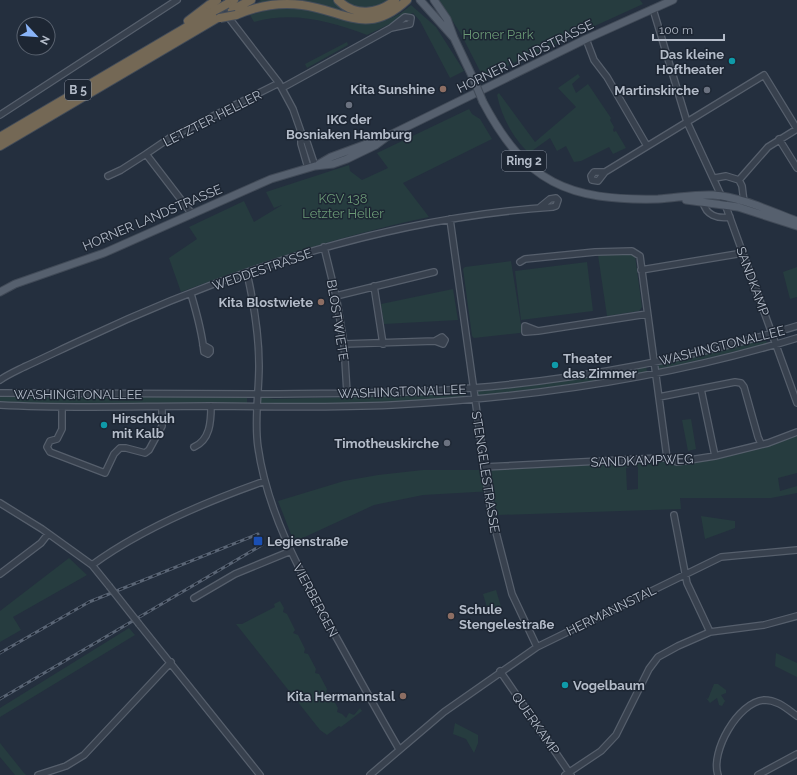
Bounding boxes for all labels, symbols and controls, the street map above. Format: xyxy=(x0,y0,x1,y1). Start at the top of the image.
north arrow xyxy=(16,16,56,56)
scale bar xyxy=(653,16,724,42)
street label: HORNER LANDSTRASSE xyxy=(455,17,596,96)
text: 100 m xyxy=(659,23,693,37)
park label: Horner Park xyxy=(462,27,534,42)
text: N xyxy=(37,34,52,47)
place label: Das kleine Hoftheater xyxy=(656,47,724,77)
marker: Das kleine Hoftheater xyxy=(727,56,737,66)
road number: B 5 xyxy=(65,80,91,100)
place label: Kita Sunshine xyxy=(350,82,435,97)
place label: Martinskirche xyxy=(614,83,699,98)
marker: Kita Sunshine xyxy=(438,84,448,94)
marker: Martinskirche xyxy=(702,85,712,95)
street label: LETZTER HELLER xyxy=(161,87,264,150)
marker: IKC der Bosniaken Hamburg xyxy=(344,100,354,110)
place label: IKC der Bosniaken Hamburg xyxy=(286,112,412,142)
road number: Ring 2 xyxy=(502,151,546,171)
street label: HORNER LANDSTRASSE xyxy=(80,181,224,254)
park label: KGV 138 Letzter Heller xyxy=(302,191,384,221)
street label: WEDDESTRASSE xyxy=(210,245,314,294)
street label: SANDKAMP xyxy=(733,245,772,318)
street label: BLOSTWIETE xyxy=(324,278,351,362)
place label: Kita Blostwiete xyxy=(219,295,313,310)
marker: Kita Blostwiete xyxy=(316,297,326,307)
street label: WASHINGTONALLEE xyxy=(658,323,786,368)
place label: Theater das Zimmer xyxy=(563,351,637,381)
marker: Theater das Zimmer xyxy=(550,360,560,370)
street label: WASHINGTONALLEE xyxy=(338,382,467,401)
street label: WASHINGTONALLEE xyxy=(14,387,142,402)
street label: STENGELESTRASSE xyxy=(468,410,503,534)
place label: Hirschkuh mit Kalb xyxy=(112,411,175,441)
marker: Hirschkuh mit Kalb xyxy=(99,420,109,430)
place label: Timotheuskirche xyxy=(334,436,439,451)
marker: Timotheuskirche xyxy=(442,438,452,448)
street label: SANDKAMPWEG xyxy=(590,451,694,470)
place label: Legienstraße xyxy=(267,534,349,549)
marker: Legienstraße xyxy=(252,535,264,547)
street label: VIERBERGEN xyxy=(290,561,341,639)
street label: HERMANNSTAL xyxy=(564,582,659,639)
place label: Schule Stengelestraße xyxy=(459,602,554,632)
marker: Schule Stengelestraße xyxy=(446,611,456,621)
place label: Vogelbaum xyxy=(573,678,645,693)
marker: Vogelbaum xyxy=(560,680,570,690)
place label: Kita Hermannstal xyxy=(287,689,396,704)
street label: QUERKAMP xyxy=(509,689,563,757)
marker: Kita Hermannstal xyxy=(398,691,408,701)

